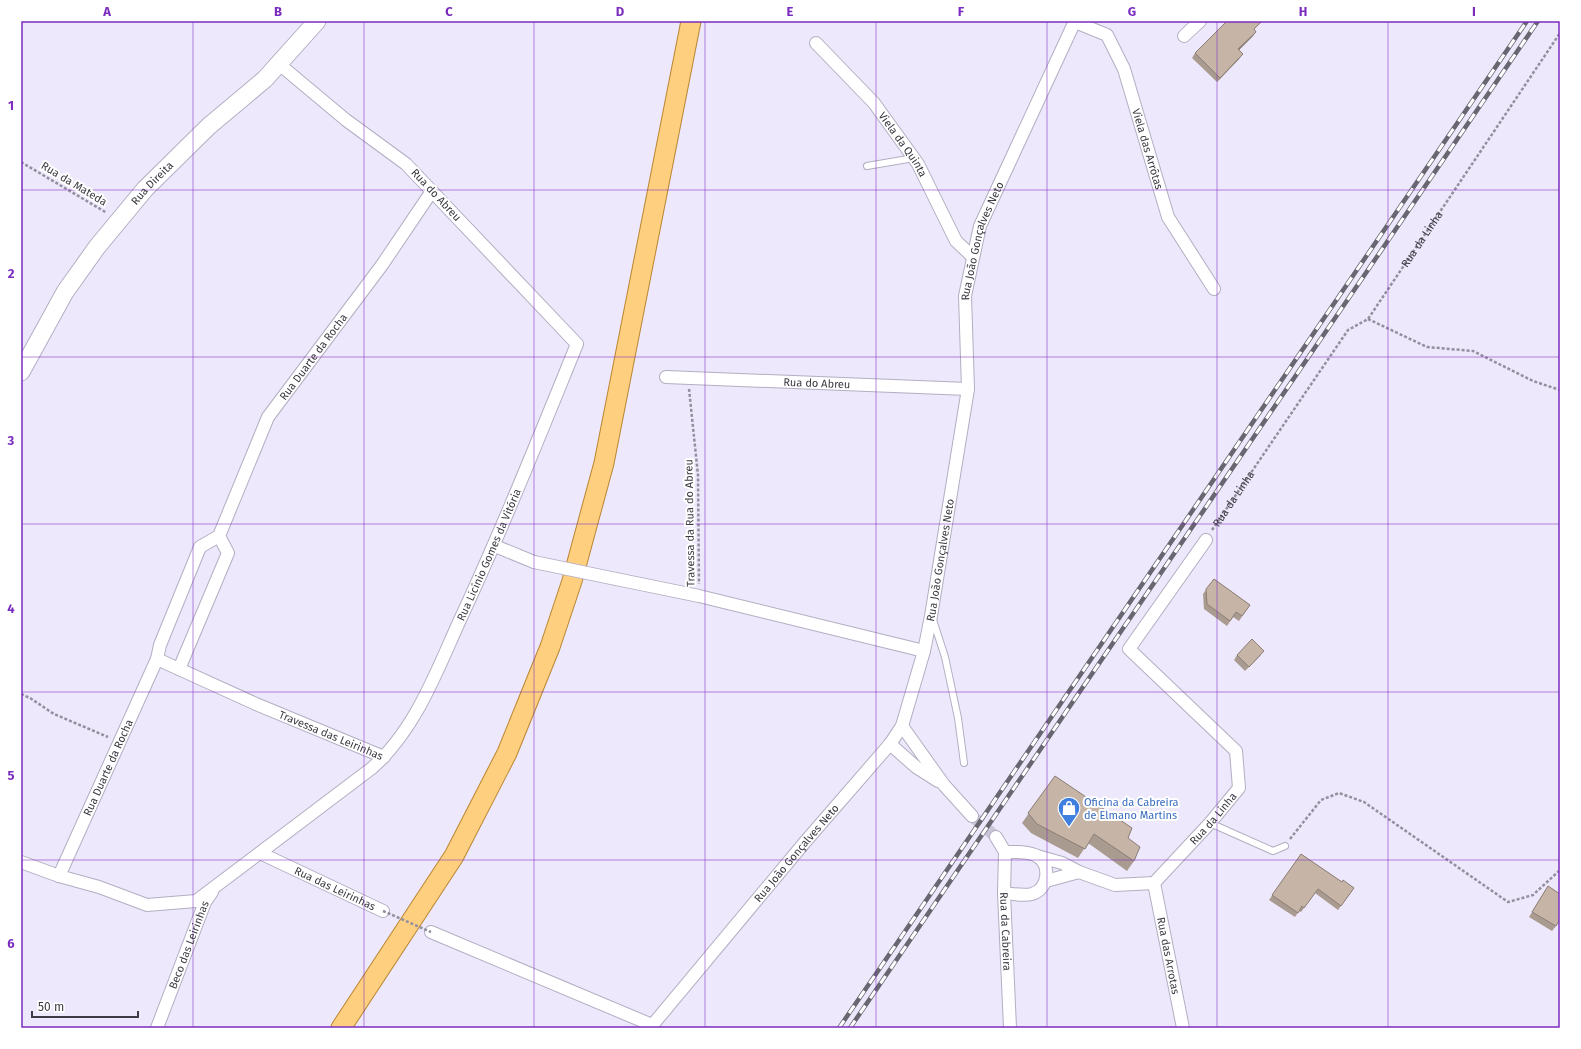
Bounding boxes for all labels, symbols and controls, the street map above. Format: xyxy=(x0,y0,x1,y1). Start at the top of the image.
text: A xyxy=(102,4,111,19)
text: B xyxy=(274,4,282,19)
text: C xyxy=(445,4,453,19)
text: D xyxy=(616,4,625,19)
text: E xyxy=(787,4,794,19)
text: F xyxy=(958,4,965,19)
text: G xyxy=(1128,4,1136,19)
text: H xyxy=(1299,4,1307,19)
text: I xyxy=(1472,4,1476,19)
text: 1 xyxy=(8,98,14,113)
street label: Viela das Arrôtas xyxy=(1130,107,1166,191)
street label: Viela da Quinta xyxy=(876,109,930,179)
street label: Rua da Mateda xyxy=(39,159,109,209)
street label: Rua Direita xyxy=(128,159,176,207)
street label: Rua do Abreu xyxy=(408,166,464,224)
street label: Rua João Gonçalves Neto xyxy=(958,180,1006,301)
street label: Rua da Linha xyxy=(1398,208,1445,270)
text: 2 xyxy=(8,266,15,281)
street label: Rua Duarte da Rocha xyxy=(277,311,350,402)
street label: Rua do Abreu xyxy=(783,375,851,391)
text: 3 xyxy=(7,433,15,448)
street label: Travessa da Rua do Abreu xyxy=(682,459,698,587)
street label: Rua da Linha xyxy=(1210,468,1257,529)
street label: Rua Licínio Gomes da Vitória xyxy=(454,487,523,623)
street label: Rua João Gonçalves Neto xyxy=(924,498,957,623)
text: 4 xyxy=(7,601,15,616)
street label: Travessa das Leirinhas xyxy=(277,708,385,762)
street label: Rua Duarte da Rocha xyxy=(81,717,135,818)
text: 5 xyxy=(8,768,15,783)
street label: Rua da Linha xyxy=(1187,790,1239,847)
shop icon: Oficina da Cabreira de Elmano Martins xyxy=(1056,795,1082,828)
place label: Oficina da Cabreira de Elmano Martins xyxy=(1084,796,1179,822)
street label: Rua João Gonçalves Neto xyxy=(751,801,841,905)
street label: Rua das Leirinhas xyxy=(292,864,378,913)
street label: Rua da Cabreira xyxy=(997,892,1014,971)
street label: Beco das Leirinhas xyxy=(166,899,211,991)
street label: Rua das Arrotas xyxy=(1154,916,1183,995)
text: 6 xyxy=(7,936,15,951)
scale bar xyxy=(32,993,138,1019)
text: 50 m xyxy=(38,1000,64,1014)

